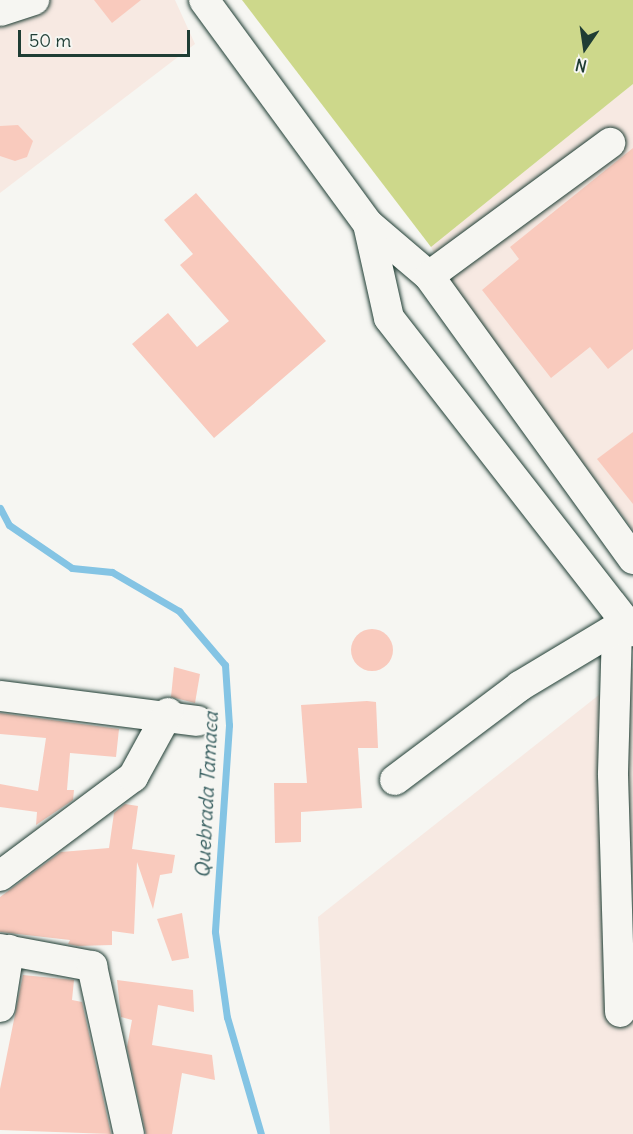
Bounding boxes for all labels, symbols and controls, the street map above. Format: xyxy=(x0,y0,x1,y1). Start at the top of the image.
scale bar xyxy=(21,18,194,56)
north arrow xyxy=(555,18,615,78)
text: 50 m xyxy=(29,29,71,52)
text: N xyxy=(573,55,589,77)
water label: Quebrada Tamaca xyxy=(190,711,222,879)

